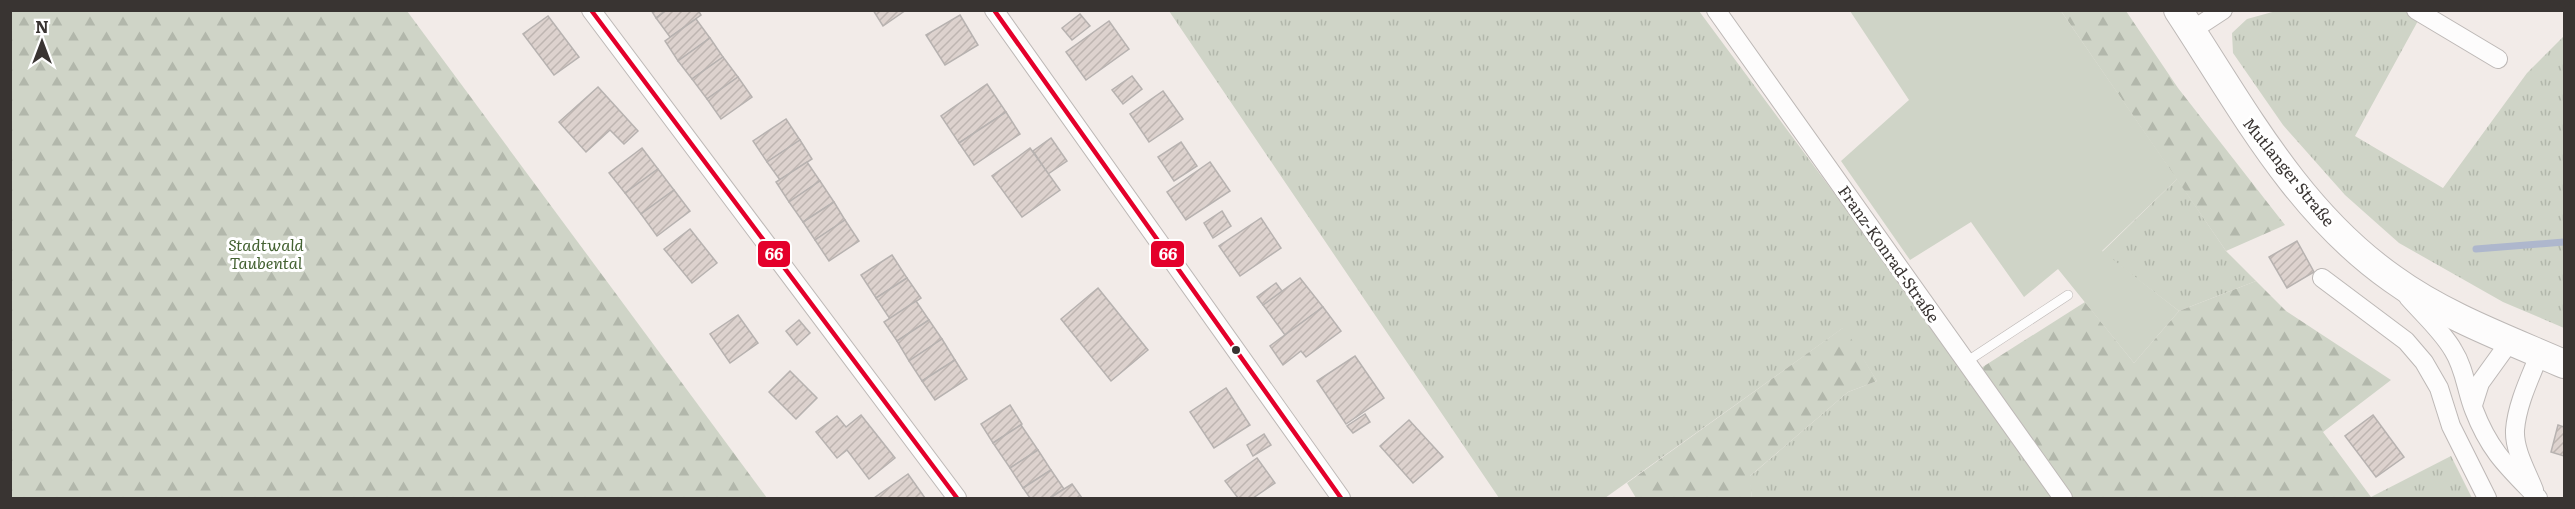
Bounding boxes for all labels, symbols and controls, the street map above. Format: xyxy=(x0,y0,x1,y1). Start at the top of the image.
north arrow xyxy=(12,12,72,72)
text: N xyxy=(35,14,49,38)
street label: Mutlanger Straße xyxy=(2238,112,2341,231)
street label: Franz-Konrad-Straße xyxy=(1833,180,1946,327)
park label: Stadtwald Taubental xyxy=(228,232,305,274)
line badge: 66 xyxy=(757,240,791,268)
line badge: 66 xyxy=(1150,240,1185,268)
text: 66 xyxy=(765,241,783,265)
text: 66 xyxy=(1159,241,1177,265)
unlabelled marker xyxy=(1230,344,1242,356)

